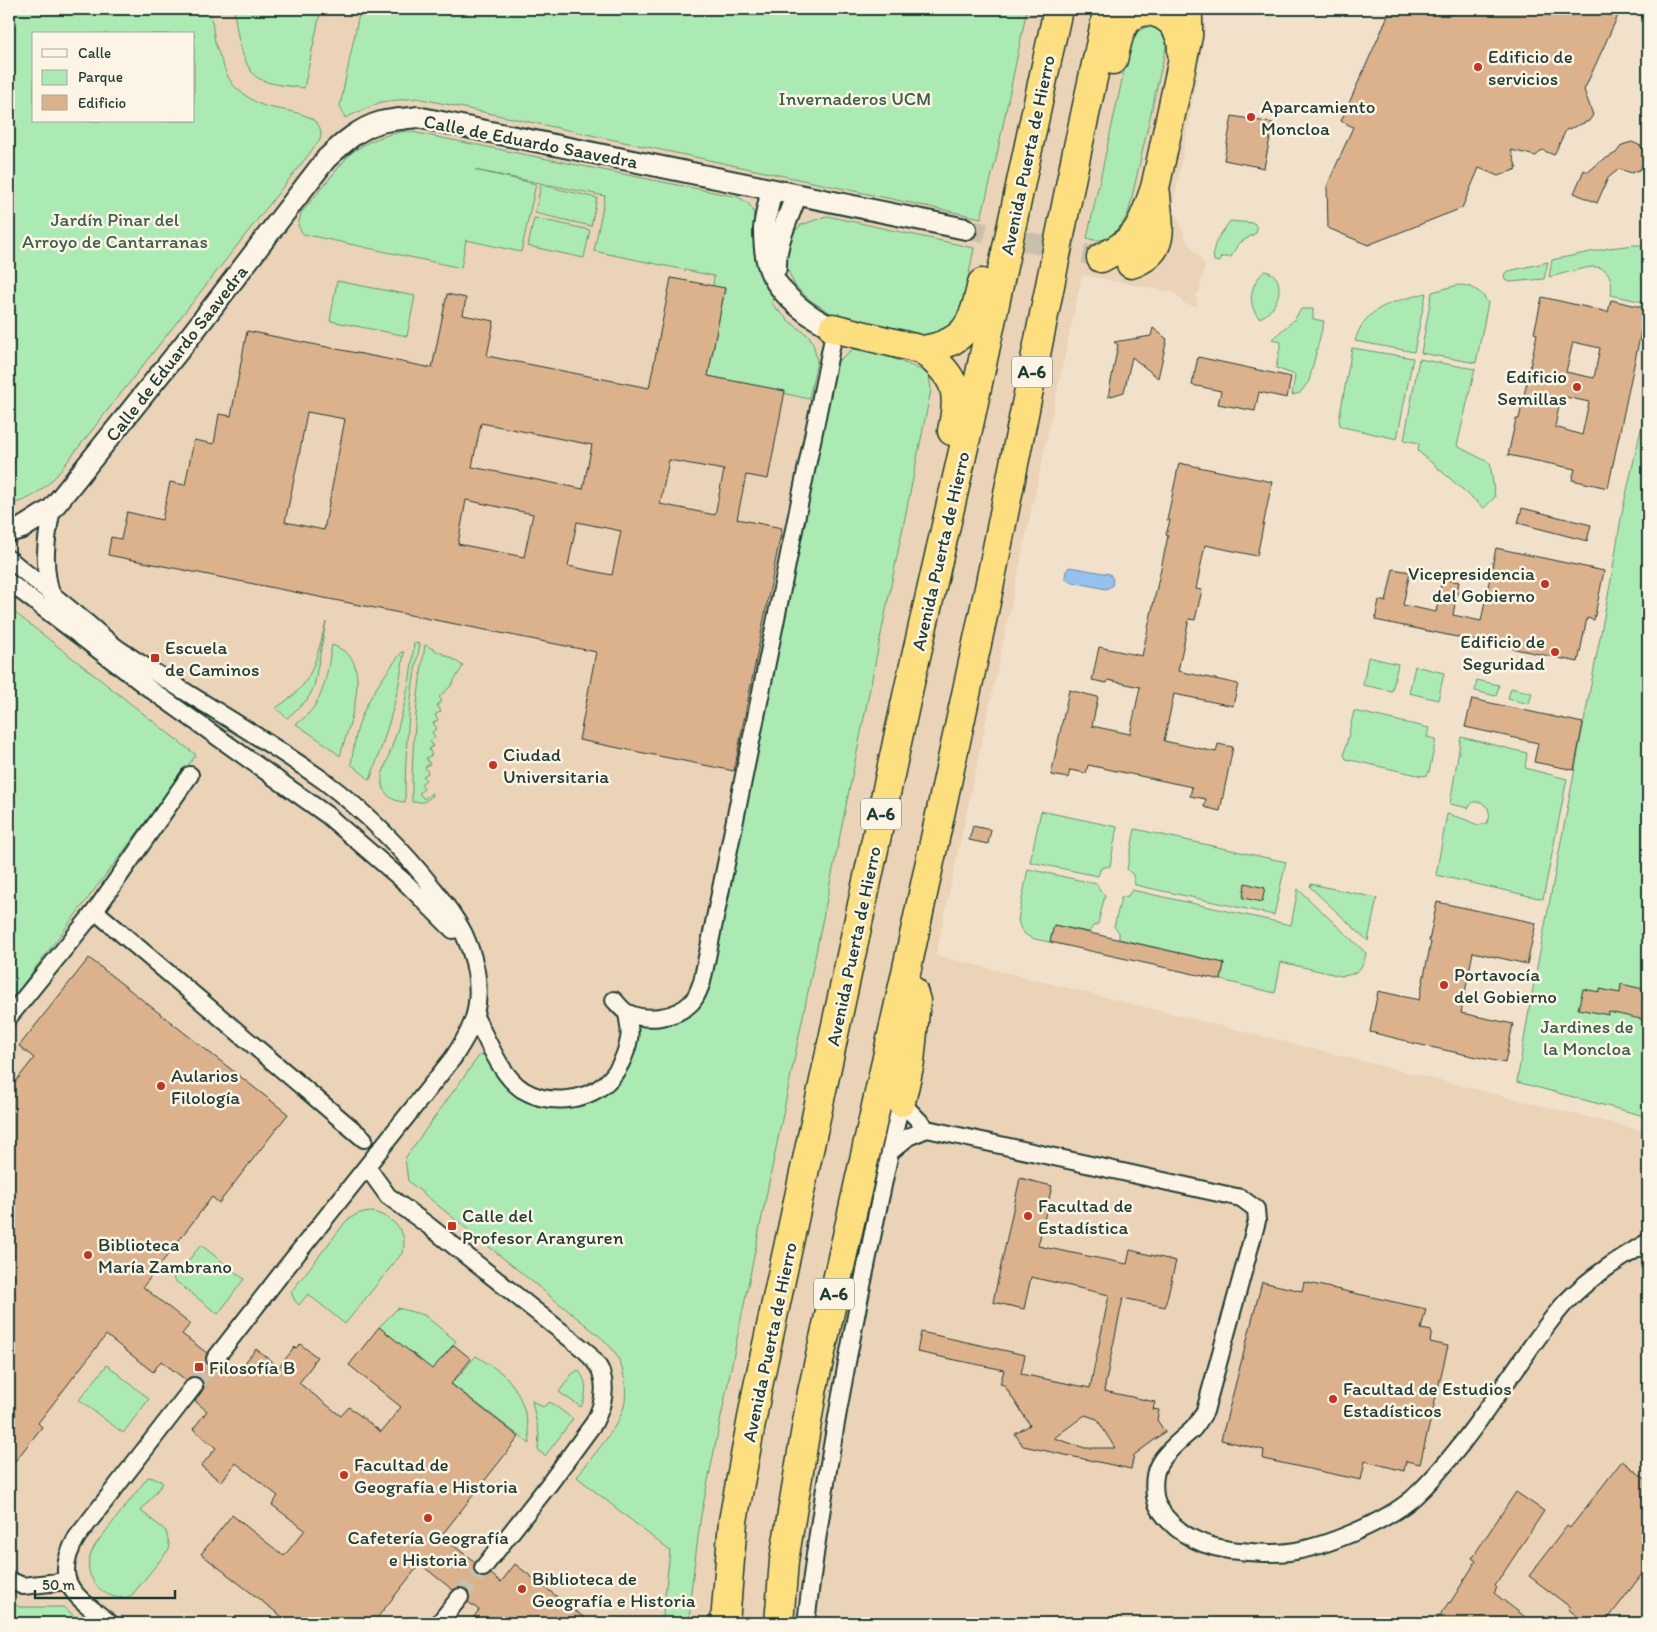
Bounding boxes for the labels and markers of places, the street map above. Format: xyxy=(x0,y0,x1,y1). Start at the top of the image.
place label: Edificio de servicios xyxy=(1488,45,1573,90)
marker: Edificio de servicios xyxy=(1472,61,1484,73)
place label: Aparcamiento Moncloa xyxy=(1261,95,1375,140)
marker: Aparcamiento Moncloa xyxy=(1245,111,1257,123)
place label: Edificio Semillas xyxy=(1497,365,1567,410)
marker: Edificio Semillas xyxy=(1571,381,1583,393)
place label: Vicepresidencia del Gobierno xyxy=(1408,562,1535,607)
marker: Vicepresidencia del Gobierno xyxy=(1539,578,1551,590)
place label: Edificio de Seguridad xyxy=(1460,630,1546,675)
place label: Escuela de Caminos xyxy=(165,636,259,681)
marker: Edificio de Seguridad xyxy=(1549,646,1561,658)
marker: Escuela de Caminos xyxy=(149,652,161,664)
place label: Ciudad Universitaria xyxy=(503,743,609,788)
marker: Ciudad Universitaria xyxy=(487,759,499,771)
place label: Portavocía del Gobierno xyxy=(1454,963,1557,1008)
marker: Portavocía del Gobierno xyxy=(1438,979,1450,991)
place label: Aularios Filología xyxy=(171,1064,240,1109)
marker: Aularios Filología xyxy=(155,1080,167,1092)
place label: Facultad de Estadística xyxy=(1038,1194,1133,1239)
place label: Calle del Profesor Aranguren xyxy=(462,1204,624,1249)
marker: Facultad de Estadística xyxy=(1022,1210,1034,1222)
marker: Calle del Profesor Aranguren xyxy=(446,1220,458,1232)
place label: Biblioteca María Zambrano xyxy=(98,1233,232,1278)
marker: Biblioteca María Zambrano xyxy=(82,1249,94,1261)
place label: Filosofía B xyxy=(209,1356,295,1379)
marker: Filosofía B xyxy=(193,1361,205,1373)
place label: Facultad de Estudios Estadísticos xyxy=(1343,1377,1512,1422)
marker: Facultad de Estudios Estadísticos xyxy=(1327,1393,1339,1405)
place label: Facultad de Geografía e Historia xyxy=(354,1453,518,1498)
marker: Facultad de Geografía e Historia xyxy=(338,1469,350,1481)
marker: Cafetería Geografía e Historia xyxy=(422,1512,434,1524)
place label: Cafetería Geografía e Historia xyxy=(347,1526,509,1571)
place label: Biblioteca de Geografía e Historia xyxy=(532,1567,696,1612)
marker: Biblioteca de Geografía e Historia xyxy=(516,1583,528,1595)

